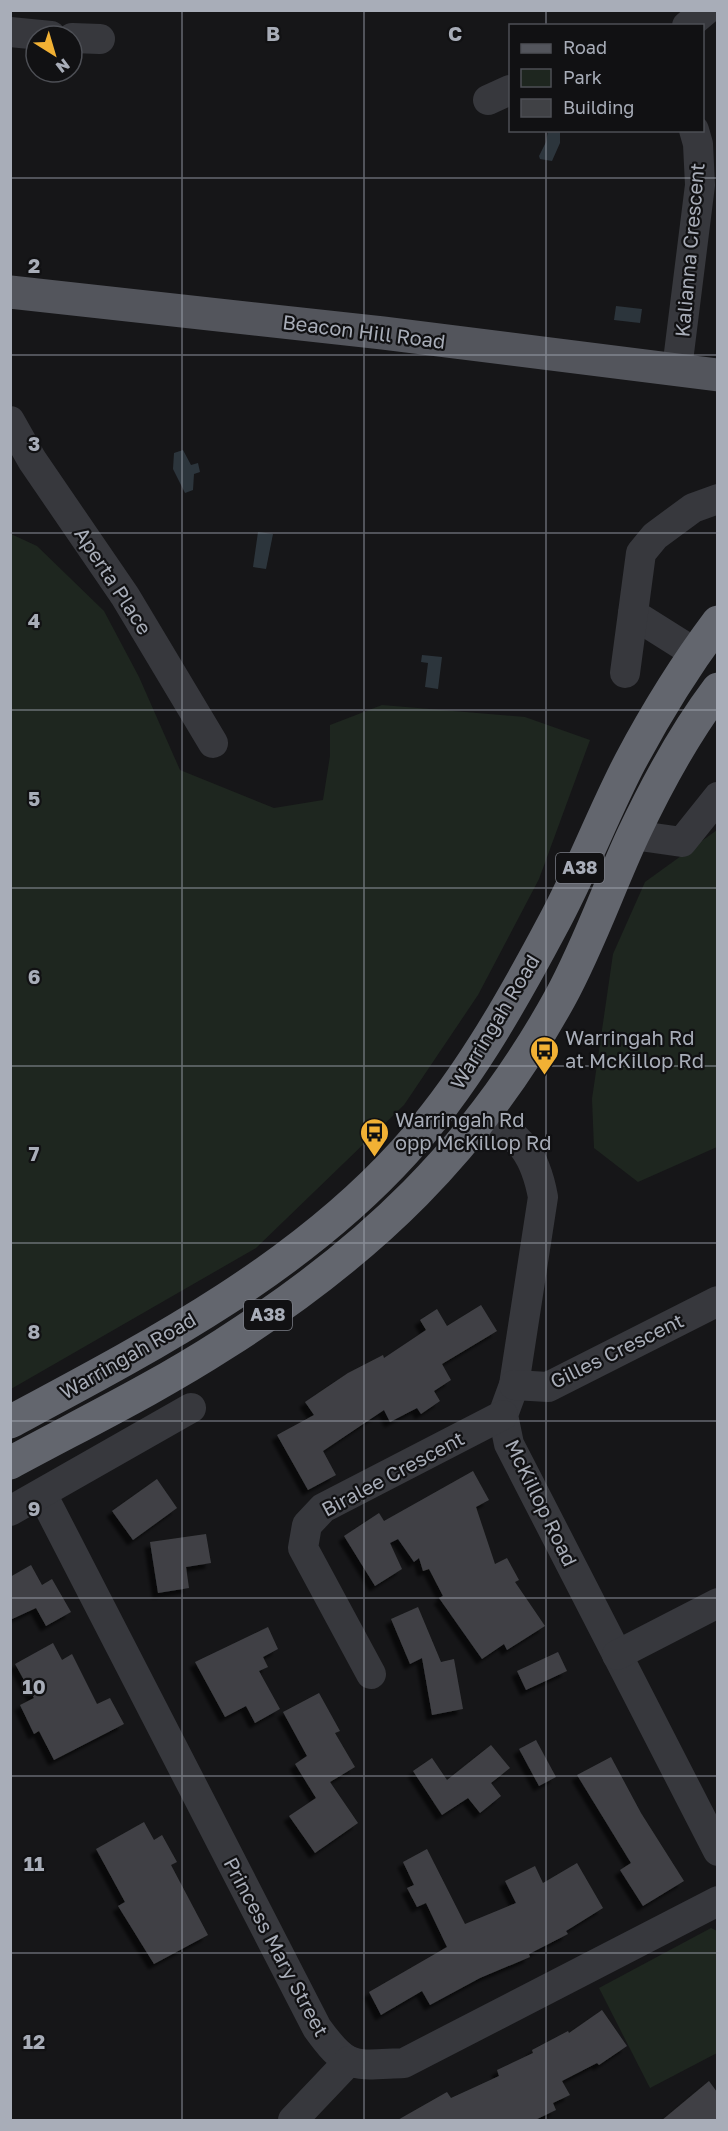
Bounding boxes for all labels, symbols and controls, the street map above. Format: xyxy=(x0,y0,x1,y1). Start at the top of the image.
text: B xyxy=(266,21,280,45)
text: C xyxy=(448,21,462,45)
north arrow xyxy=(24,24,84,84)
legend xyxy=(509,24,704,132)
text: Road xyxy=(563,36,607,58)
text: N xyxy=(52,54,74,78)
text: Park xyxy=(563,66,602,88)
text: Building xyxy=(563,96,634,118)
street label: Kalianna Crescent xyxy=(669,162,709,338)
text: 2 xyxy=(28,253,40,277)
street label: Beacon Hill Road xyxy=(281,309,447,353)
text: 3 xyxy=(28,431,40,455)
street label: Aperta Place xyxy=(70,522,157,639)
text: 4 xyxy=(28,608,40,632)
text: 5 xyxy=(28,786,40,810)
road number: A38 xyxy=(556,853,604,883)
street label: Warringah Road xyxy=(444,950,544,1093)
text: 6 xyxy=(28,964,40,988)
place label: Warringah Rd at McKillop Rd xyxy=(565,1025,704,1072)
bus stop icon: Warringah Rd at McKillop Rd xyxy=(528,1034,560,1076)
place label: Warringah Rd opp McKillop Rd xyxy=(395,1107,551,1154)
bus stop icon: Warringah Rd opp McKillop Rd xyxy=(358,1116,390,1158)
text: 7 xyxy=(29,1141,40,1165)
road number: A38 xyxy=(244,1300,292,1330)
street label: Warringah Road xyxy=(55,1307,200,1404)
street label: Gilles Crescent xyxy=(546,1307,687,1393)
text: 8 xyxy=(28,1319,40,1343)
street label: Biralee Crescent xyxy=(317,1425,468,1521)
street label: McKillop Road xyxy=(501,1435,583,1570)
text: 9 xyxy=(28,1496,40,1520)
text: 10 xyxy=(22,1674,46,1698)
text: 11 xyxy=(24,1851,44,1875)
street label: Princess Mary Street xyxy=(219,1853,334,2040)
text: 12 xyxy=(23,2029,45,2053)

